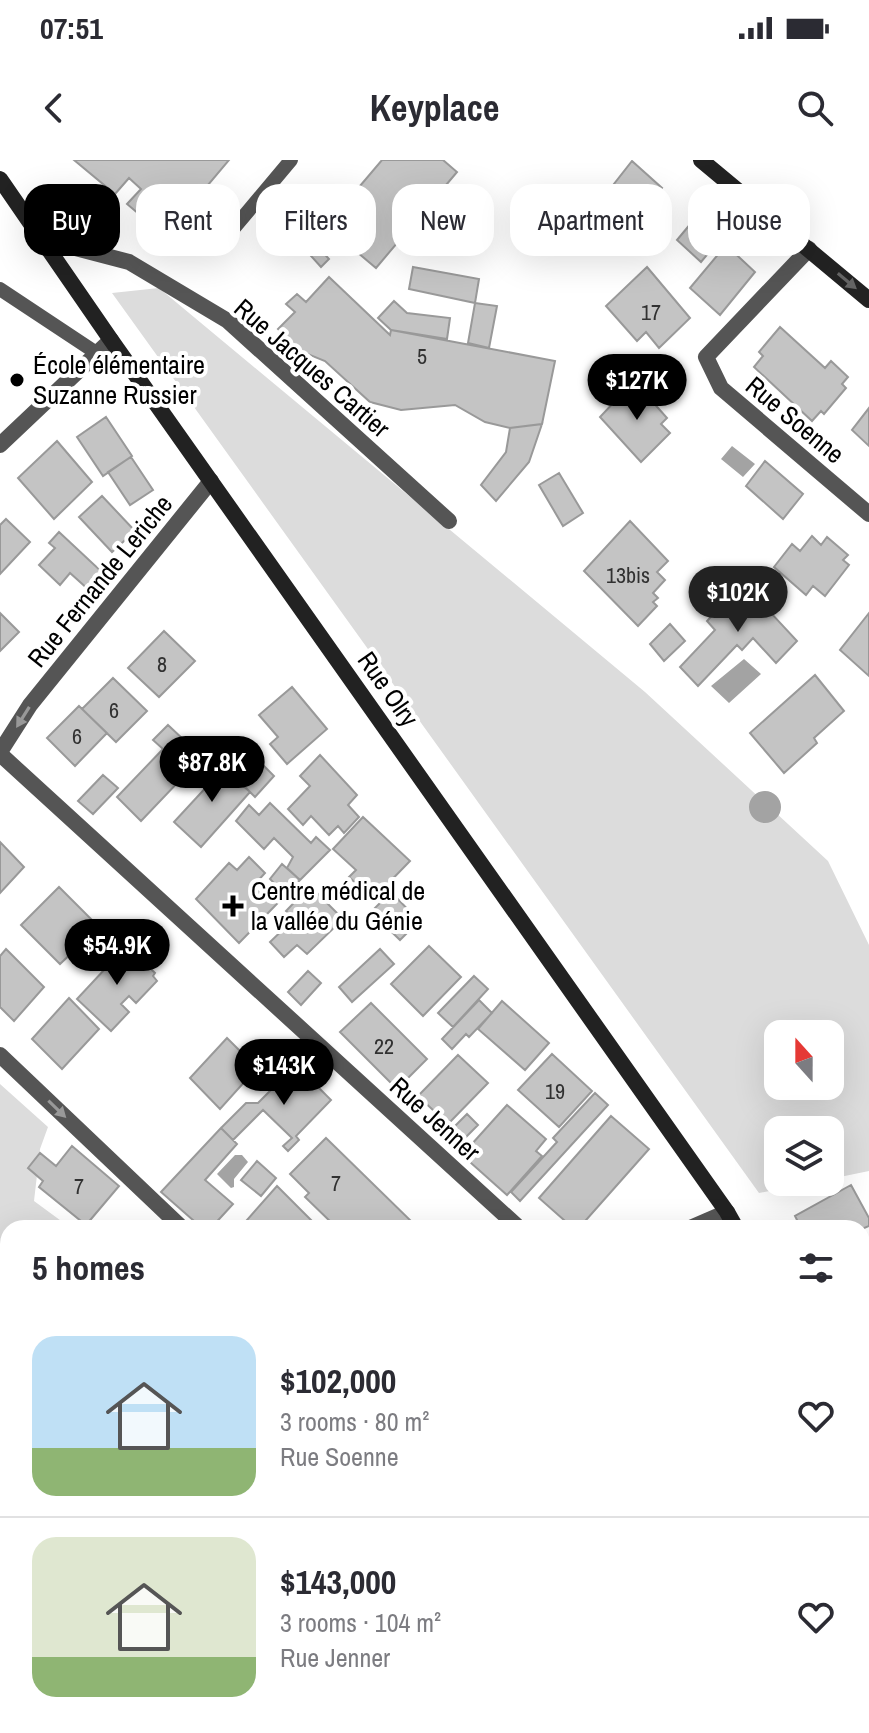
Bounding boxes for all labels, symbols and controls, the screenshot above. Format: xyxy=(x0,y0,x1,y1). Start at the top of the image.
text: 07:51 xyxy=(40,8,103,48)
text: Keyplace xyxy=(370,84,499,132)
icon: back xyxy=(32,86,76,130)
icon: search xyxy=(793,86,837,130)
chip: Buy xyxy=(24,184,120,256)
chip: Rent xyxy=(136,184,240,256)
chip: Filters xyxy=(256,184,376,256)
chip: New xyxy=(392,184,494,256)
chip: Apartment xyxy=(510,184,672,256)
chip: House xyxy=(688,184,810,256)
one-way arrow xyxy=(836,272,856,289)
street label: Rue Jacques Cartier xyxy=(227,290,398,445)
house number: 17 xyxy=(641,297,661,327)
house number: 5 xyxy=(417,341,427,371)
place label: École élémentaire Suzanne Russier xyxy=(33,347,205,412)
pin: $127K xyxy=(581,354,693,422)
text: $127K xyxy=(606,362,668,397)
street label: Rue Soenne xyxy=(739,368,852,471)
marker: École élémentaire Suzanne Russier xyxy=(8,371,26,389)
street label: Rue Fernande Leriche xyxy=(19,487,180,674)
house number: 13bis xyxy=(606,560,650,590)
pin: $102K xyxy=(682,566,794,634)
text: $102K xyxy=(707,574,769,609)
street label: Rue Olry xyxy=(350,644,427,733)
house number: 8 xyxy=(157,649,167,679)
house number: 6 xyxy=(109,695,119,725)
one-way arrow xyxy=(15,706,30,727)
house number: 6 xyxy=(72,721,82,751)
pin: $87.8K xyxy=(147,736,277,804)
text: $87.8K xyxy=(178,744,246,779)
place label: Centre médical de la vallée du Génie xyxy=(251,873,425,938)
marker: Centre médical de la vallée du Génie xyxy=(222,895,244,917)
pin: $54.9K xyxy=(52,919,182,987)
text: $54.9K xyxy=(83,927,151,962)
north arrow xyxy=(764,1020,844,1100)
map controls xyxy=(764,1020,844,1196)
house number: 22 xyxy=(374,1031,394,1061)
pin: $143K xyxy=(228,1039,340,1107)
text: $143K xyxy=(253,1047,315,1082)
street label: Rue Jenner xyxy=(383,1069,488,1169)
house number: 19 xyxy=(545,1076,565,1106)
one-way arrow xyxy=(47,1099,66,1117)
button: layers xyxy=(764,1116,844,1196)
house number: 7 xyxy=(331,1168,341,1198)
house number: 7 xyxy=(74,1171,84,1201)
text: 5 homes xyxy=(32,1245,145,1291)
icon: filters xyxy=(794,1246,838,1290)
text: $102,000 xyxy=(280,1358,396,1404)
icon: home xyxy=(96,1368,192,1464)
icon: heart xyxy=(794,1394,838,1438)
text: 3 rooms · 80 m² xyxy=(280,1404,429,1439)
text: Rue Soenne xyxy=(280,1439,399,1474)
text: $143,000 xyxy=(280,1559,396,1605)
icon: home xyxy=(96,1569,192,1665)
icon: heart xyxy=(794,1595,838,1639)
text: 3 rooms · 104 m² xyxy=(280,1605,441,1640)
text: Rue Jenner xyxy=(280,1640,390,1675)

